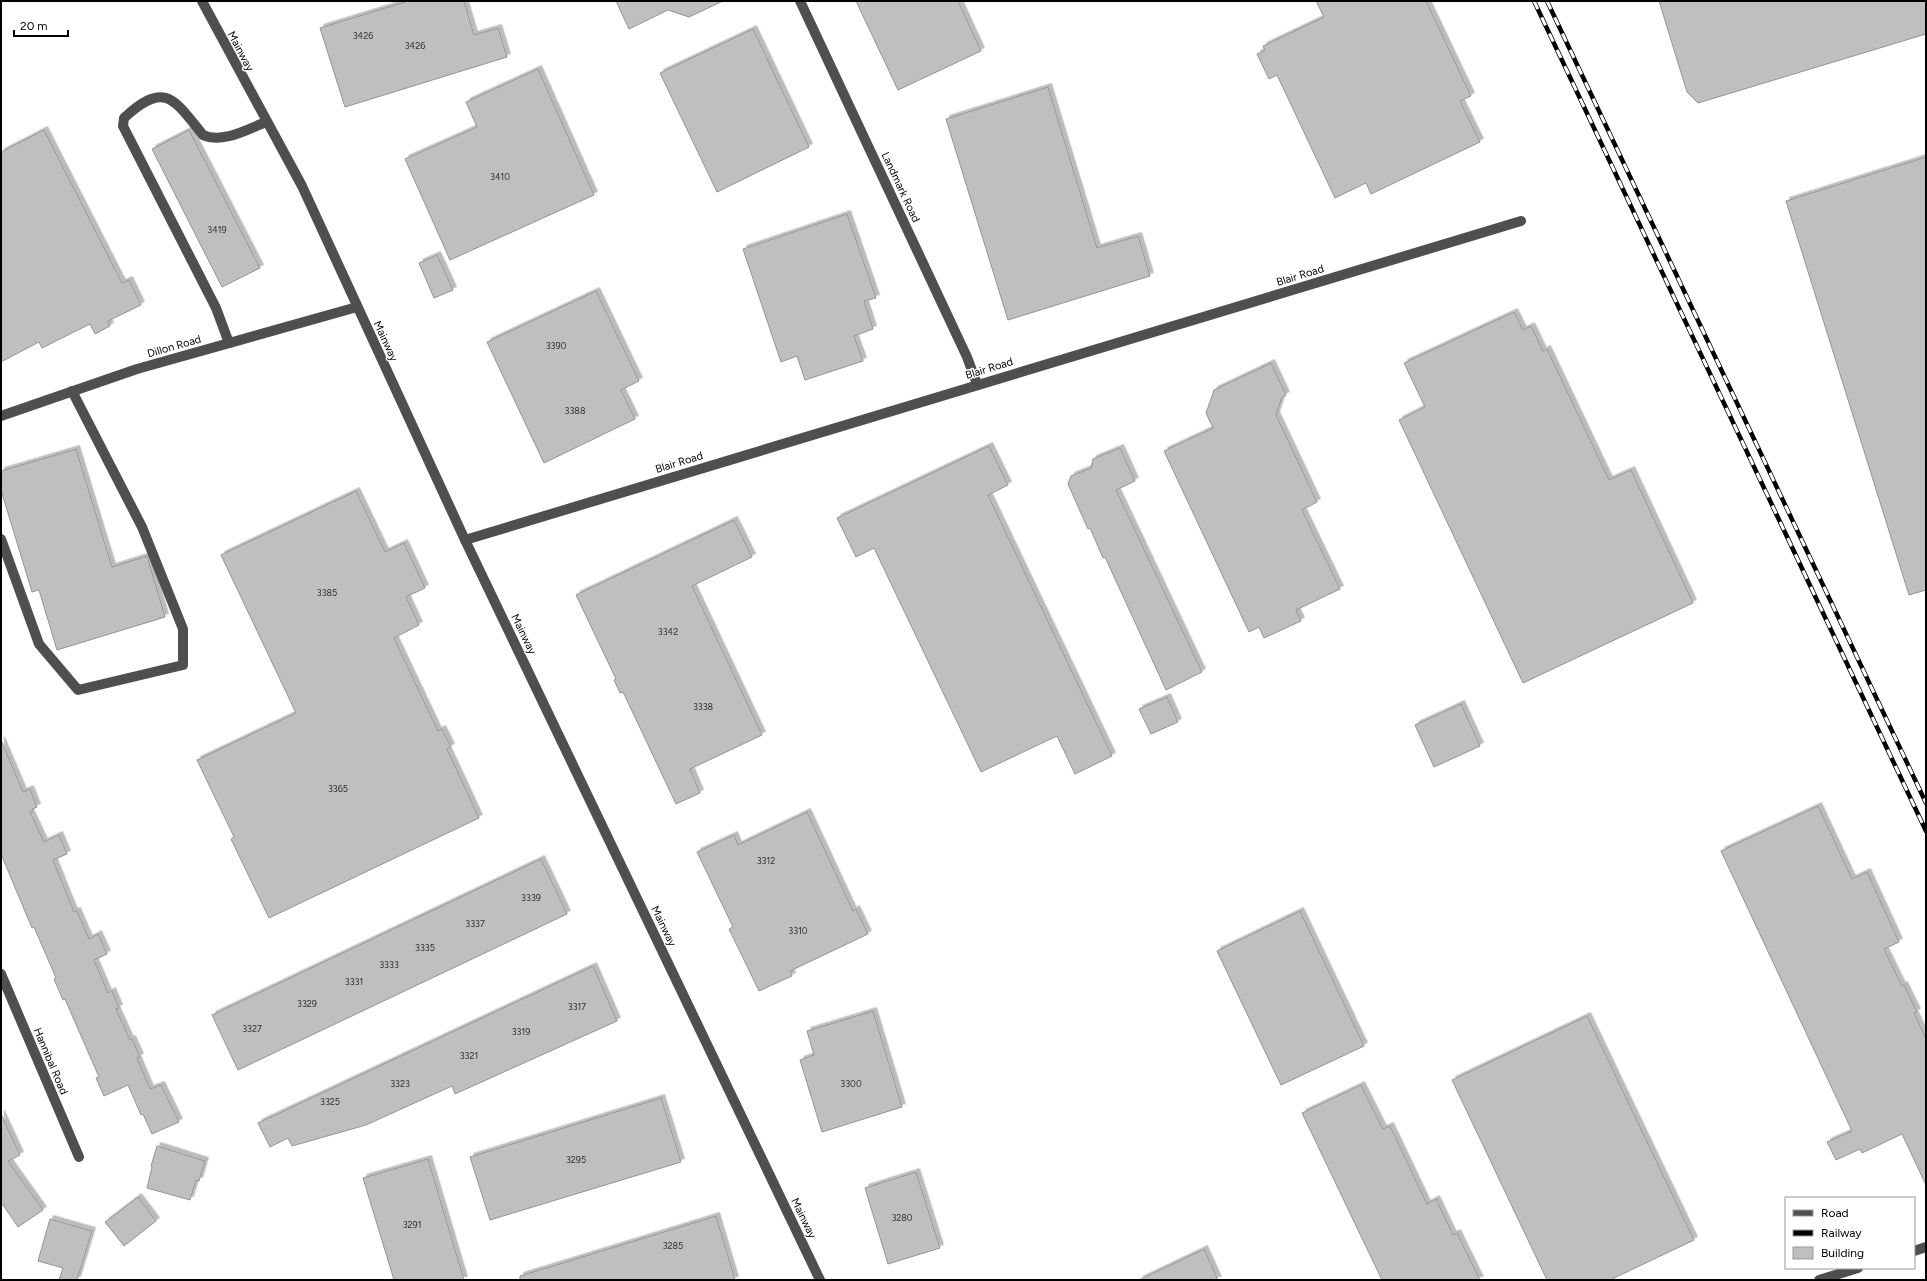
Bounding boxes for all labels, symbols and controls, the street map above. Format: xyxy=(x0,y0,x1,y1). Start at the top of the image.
scale bar xyxy=(14,12,68,38)
text: 20 m xyxy=(20,19,48,33)
street label: Mainway xyxy=(225,29,257,74)
house number: 3426 xyxy=(353,30,373,41)
house number: 3426 xyxy=(405,40,425,51)
street label: Landmark Road xyxy=(879,150,922,224)
house number: 3410 xyxy=(490,171,510,182)
house number: 3419 xyxy=(207,224,227,235)
street label: Blair Road xyxy=(1275,262,1326,289)
street label: Mainway xyxy=(370,319,401,364)
street label: Dillon Road xyxy=(146,333,203,360)
house number: 3390 xyxy=(546,340,567,351)
street label: Blair Road xyxy=(964,355,1015,382)
house number: 3388 xyxy=(565,405,586,416)
street label: Blair Road xyxy=(654,449,705,476)
house number: 3385 xyxy=(317,587,337,598)
street label: Mainway xyxy=(508,612,539,657)
house number: 3342 xyxy=(658,626,678,637)
house number: 3338 xyxy=(693,701,714,712)
house number: 3365 xyxy=(328,783,348,794)
house number: 3312 xyxy=(757,855,775,866)
house number: 3339 xyxy=(521,892,541,903)
street label: Mainway xyxy=(648,904,679,949)
house number: 3337 xyxy=(465,918,485,929)
house number: 3310 xyxy=(788,925,808,936)
house number: 3335 xyxy=(415,942,435,953)
house number: 3333 xyxy=(379,959,399,970)
house number: 3331 xyxy=(345,976,363,987)
house number: 3329 xyxy=(297,998,317,1009)
house number: 3317 xyxy=(568,1001,586,1012)
house number: 3327 xyxy=(242,1023,262,1034)
street label: Hannibal Road xyxy=(31,1026,70,1097)
house number: 3319 xyxy=(512,1026,530,1037)
house number: 3321 xyxy=(460,1050,478,1061)
house number: 3323 xyxy=(390,1078,410,1089)
house number: 3300 xyxy=(840,1078,862,1089)
house number: 3325 xyxy=(320,1096,340,1107)
house number: 3295 xyxy=(566,1154,586,1165)
street label: Mainway xyxy=(788,1196,819,1241)
legend xyxy=(1785,1197,1915,1269)
text: Road xyxy=(1821,1206,1849,1220)
house number: 3280 xyxy=(891,1212,913,1223)
house number: 3291 xyxy=(403,1219,421,1230)
text: Railway xyxy=(1821,1226,1862,1240)
house number: 3285 xyxy=(663,1240,683,1251)
text: Building xyxy=(1821,1246,1864,1260)

